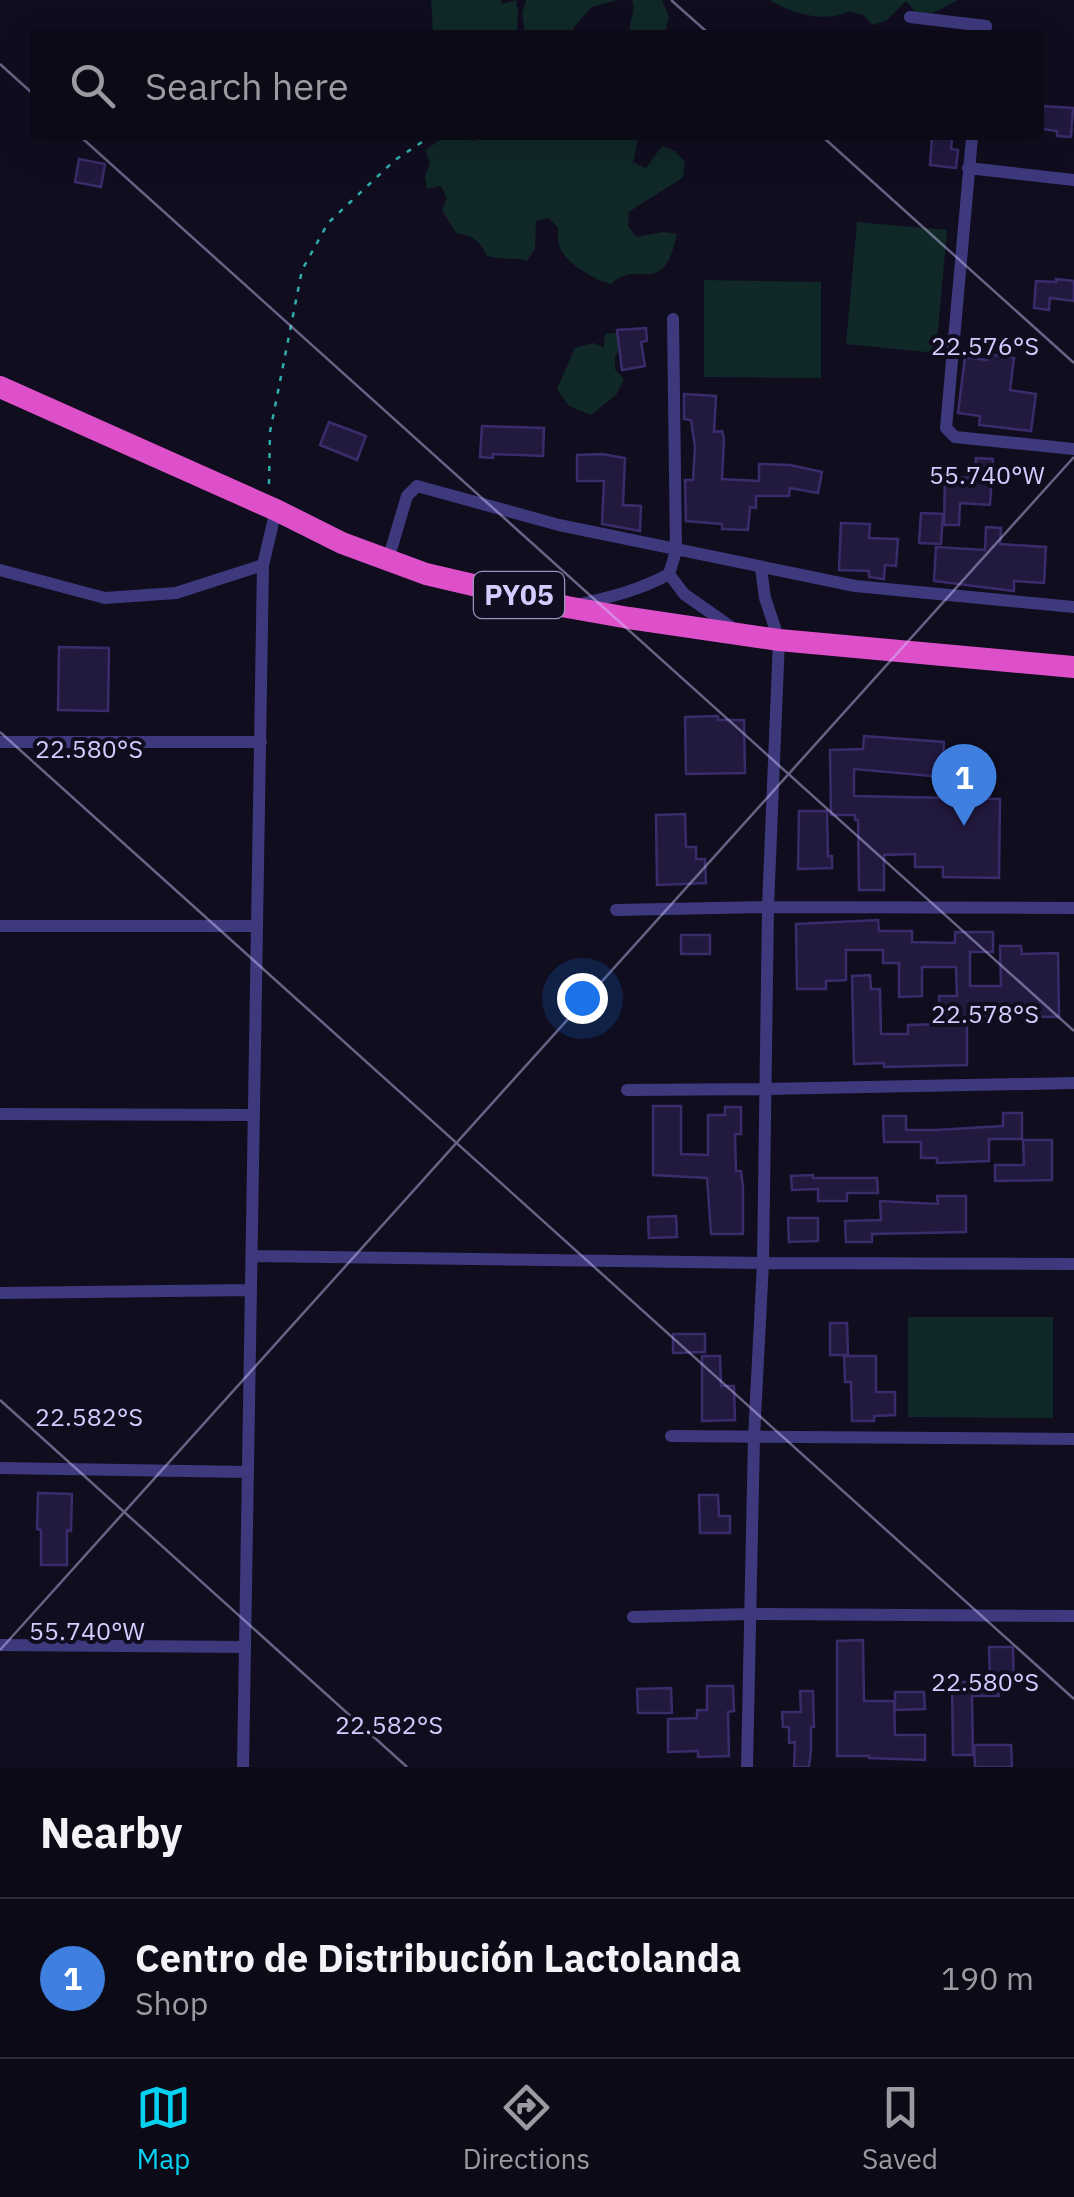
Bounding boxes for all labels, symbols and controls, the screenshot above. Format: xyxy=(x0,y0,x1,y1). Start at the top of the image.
search box xyxy=(30,30,1044,140)
icon: search xyxy=(65,58,120,113)
text: Search here xyxy=(145,61,349,110)
text: 22.576°S xyxy=(931,329,1039,362)
text: 55.740°W xyxy=(929,458,1045,491)
road number: PY05 xyxy=(474,572,564,618)
text: 22.580°S xyxy=(35,732,143,765)
pin: 1 xyxy=(932,744,996,826)
your location xyxy=(557,973,608,1024)
text: 22.578°S xyxy=(931,997,1039,1030)
text: 22.582°S xyxy=(35,1400,143,1433)
text: 55.740°W xyxy=(29,1614,145,1647)
text: 22.580°S xyxy=(931,1665,1039,1698)
text: 22.582°S xyxy=(335,1708,443,1741)
text: Nearby xyxy=(40,1805,182,1860)
text: Centro de Distribución Lactolanda xyxy=(135,1933,741,1982)
text: 1 xyxy=(63,1957,82,1999)
text: 190 m xyxy=(941,1957,1034,1999)
text: Shop xyxy=(135,1982,208,2024)
tab: Map xyxy=(136,2080,191,2177)
tab: Directions xyxy=(463,2080,590,2177)
tab: Saved xyxy=(862,2080,938,2177)

